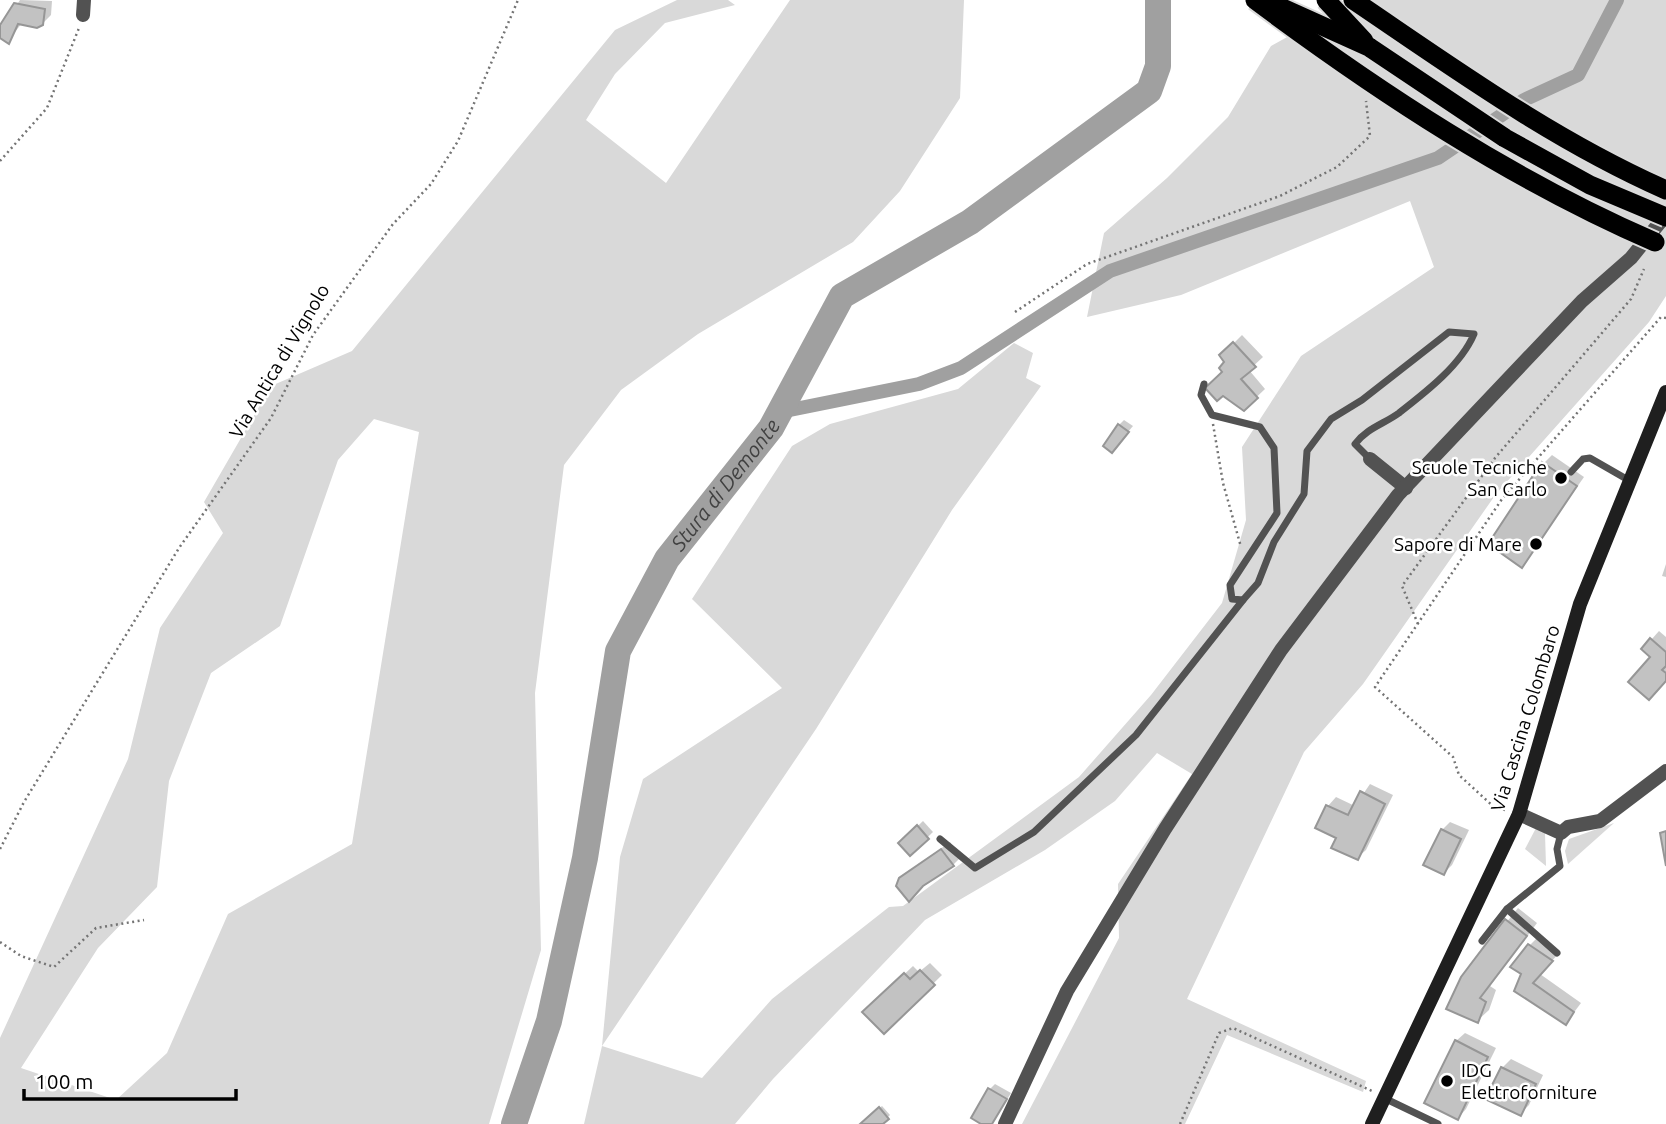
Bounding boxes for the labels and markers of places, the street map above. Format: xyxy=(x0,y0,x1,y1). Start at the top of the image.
place label: Scuole Tecniche San Carlo xyxy=(1412,456,1547,500)
marker: Scuole Tecniche San Carlo xyxy=(1553,470,1569,486)
place label: Sapore di Mare xyxy=(1394,533,1522,555)
marker: Sapore di Mare xyxy=(1528,536,1544,552)
place label: IDG Elettroforniture xyxy=(1461,1059,1597,1103)
marker: IDG Elettroforniture xyxy=(1439,1073,1455,1089)

